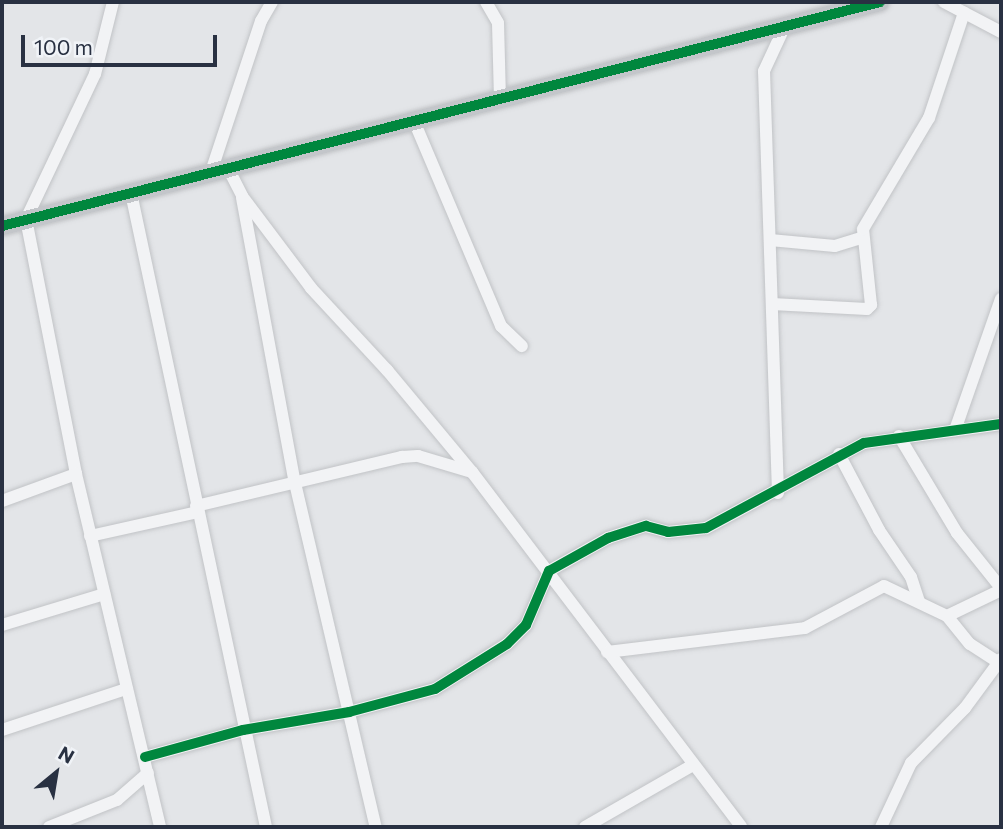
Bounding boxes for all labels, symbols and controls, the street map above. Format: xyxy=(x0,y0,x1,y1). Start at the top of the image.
scale bar xyxy=(24,21,220,65)
text: 100 m xyxy=(34,34,93,59)
north arrow xyxy=(21,738,91,808)
text: N xyxy=(55,741,79,768)

